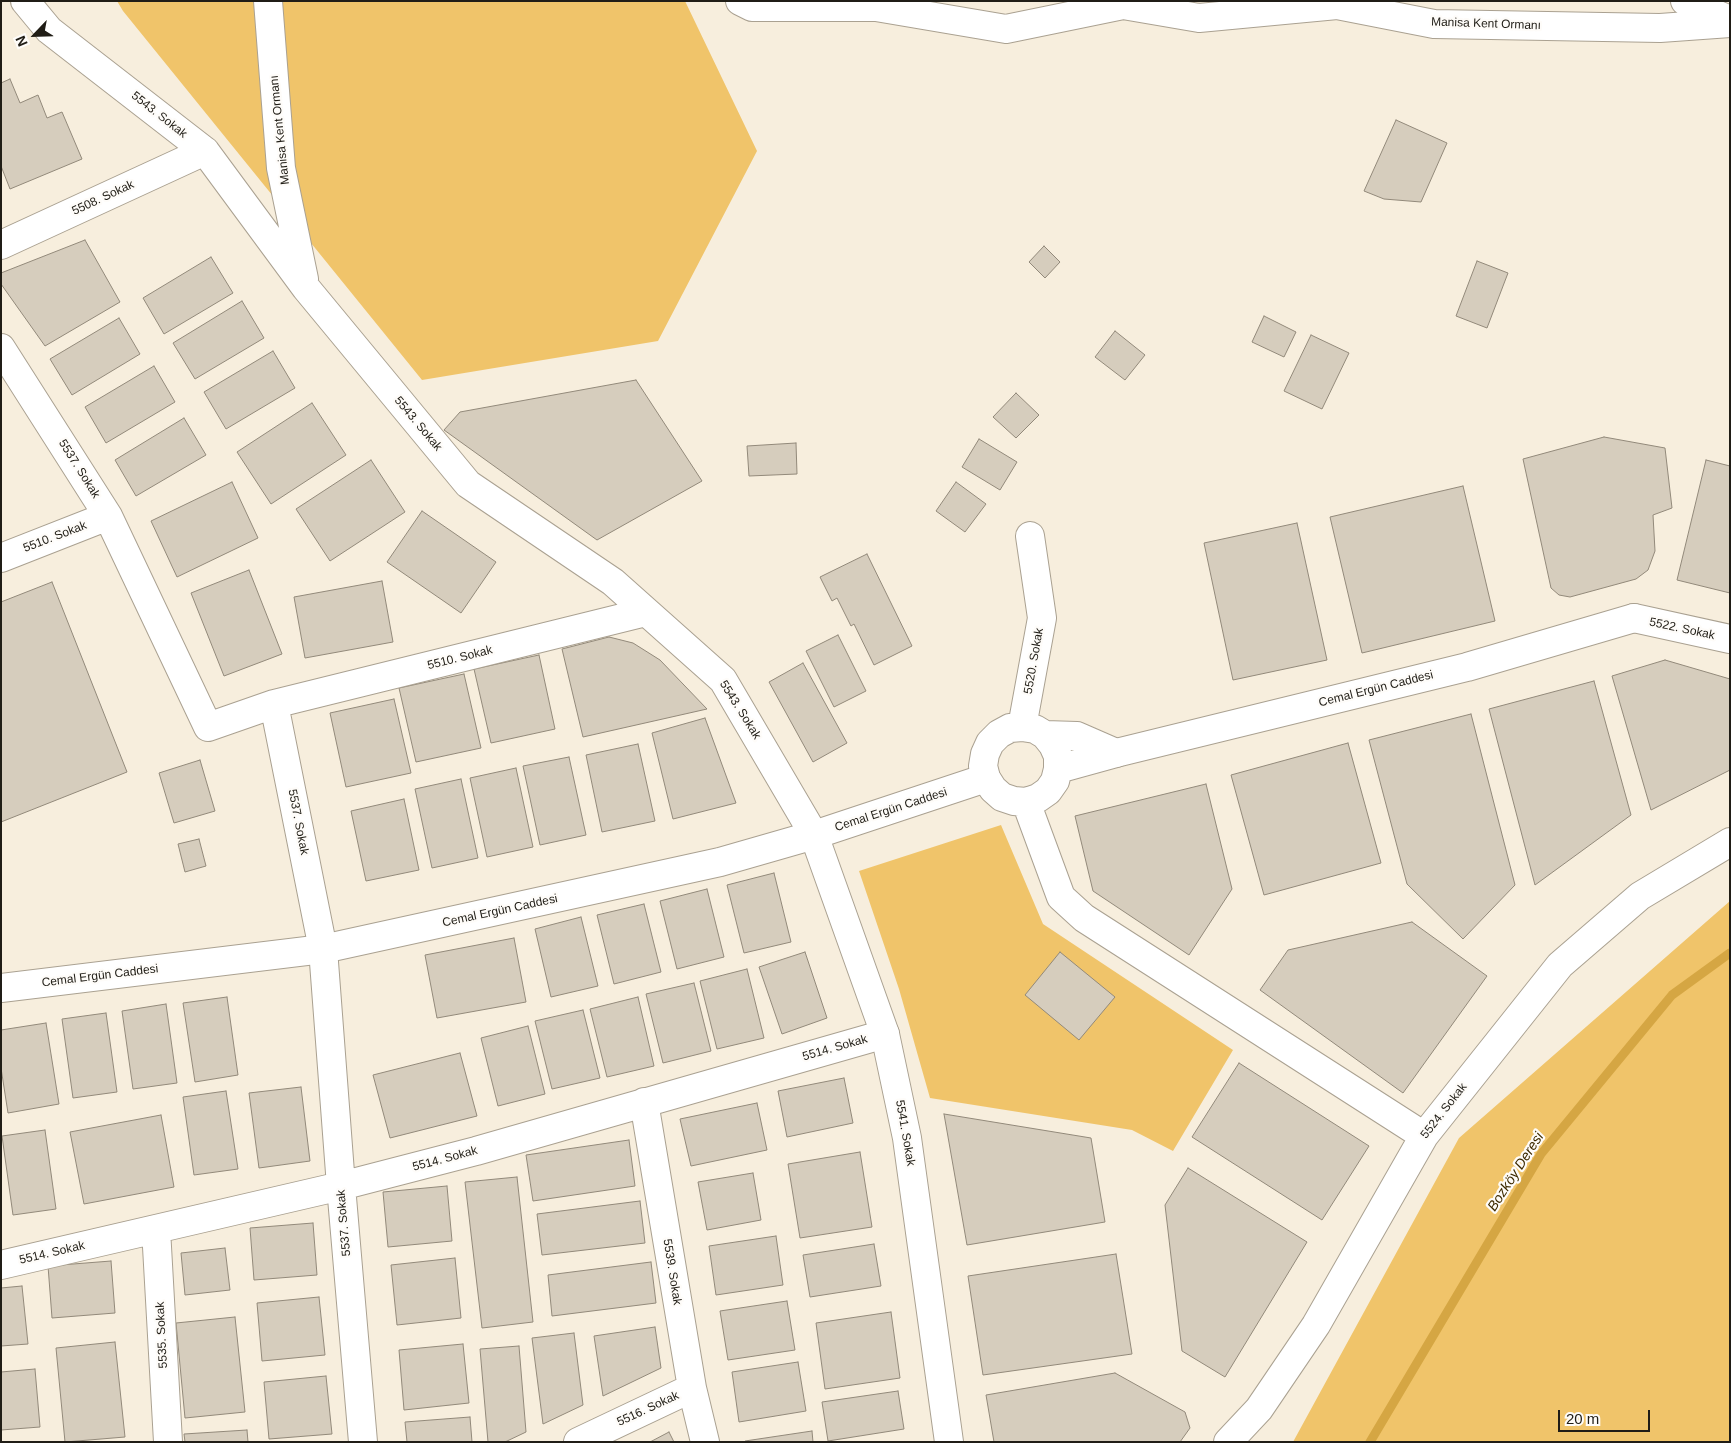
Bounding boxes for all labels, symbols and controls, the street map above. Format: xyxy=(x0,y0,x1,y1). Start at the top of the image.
north arrow xyxy=(10,10,60,60)
street label: Manisa Kent Ormanı xyxy=(1431,15,1541,33)
text: N xyxy=(12,33,31,49)
street label: Manisa Kent Ormanı xyxy=(267,75,293,185)
street label: 5543. Sokak xyxy=(128,89,190,141)
street label: 5508. Sokak xyxy=(70,177,136,219)
street label: 5543. Sokak xyxy=(391,394,445,454)
street label: 5537. Sokak xyxy=(55,437,103,501)
street label: 5510. Sokak xyxy=(21,518,89,556)
street label: 5522. Sokak xyxy=(1648,615,1716,643)
street label: 5520. Sokak xyxy=(1021,627,1047,695)
street label: 5510. Sokak xyxy=(426,643,494,673)
street label: Cemal Ergün Caddesi xyxy=(1317,668,1435,710)
street label: 5543. Sokak xyxy=(716,678,764,742)
street label: Cemal Ergün Caddesi xyxy=(833,785,949,835)
street label: 5537. Sokak xyxy=(285,788,311,856)
street label: Cemal Ergün Caddesi xyxy=(441,892,559,930)
street label: Cemal Ergün Caddesi xyxy=(41,962,159,990)
street label: 5514. Sokak xyxy=(801,1032,869,1064)
street label: 5524. Sokak xyxy=(1418,1080,1470,1142)
street label: 5541. Sokak xyxy=(892,1099,918,1167)
water label: Bozköy Deresi xyxy=(1484,1130,1548,1214)
street label: 5514. Sokak xyxy=(411,1143,479,1175)
street label: 5537. Sokak xyxy=(334,1189,354,1257)
street label: 5514. Sokak xyxy=(18,1238,86,1268)
street label: 5539. Sokak xyxy=(660,1238,684,1306)
street label: 5535. Sokak xyxy=(153,1301,171,1369)
street label: 5516. Sokak xyxy=(615,1388,681,1430)
scale bar xyxy=(1561,1400,1654,1432)
text: 20 m xyxy=(1566,1410,1599,1427)

